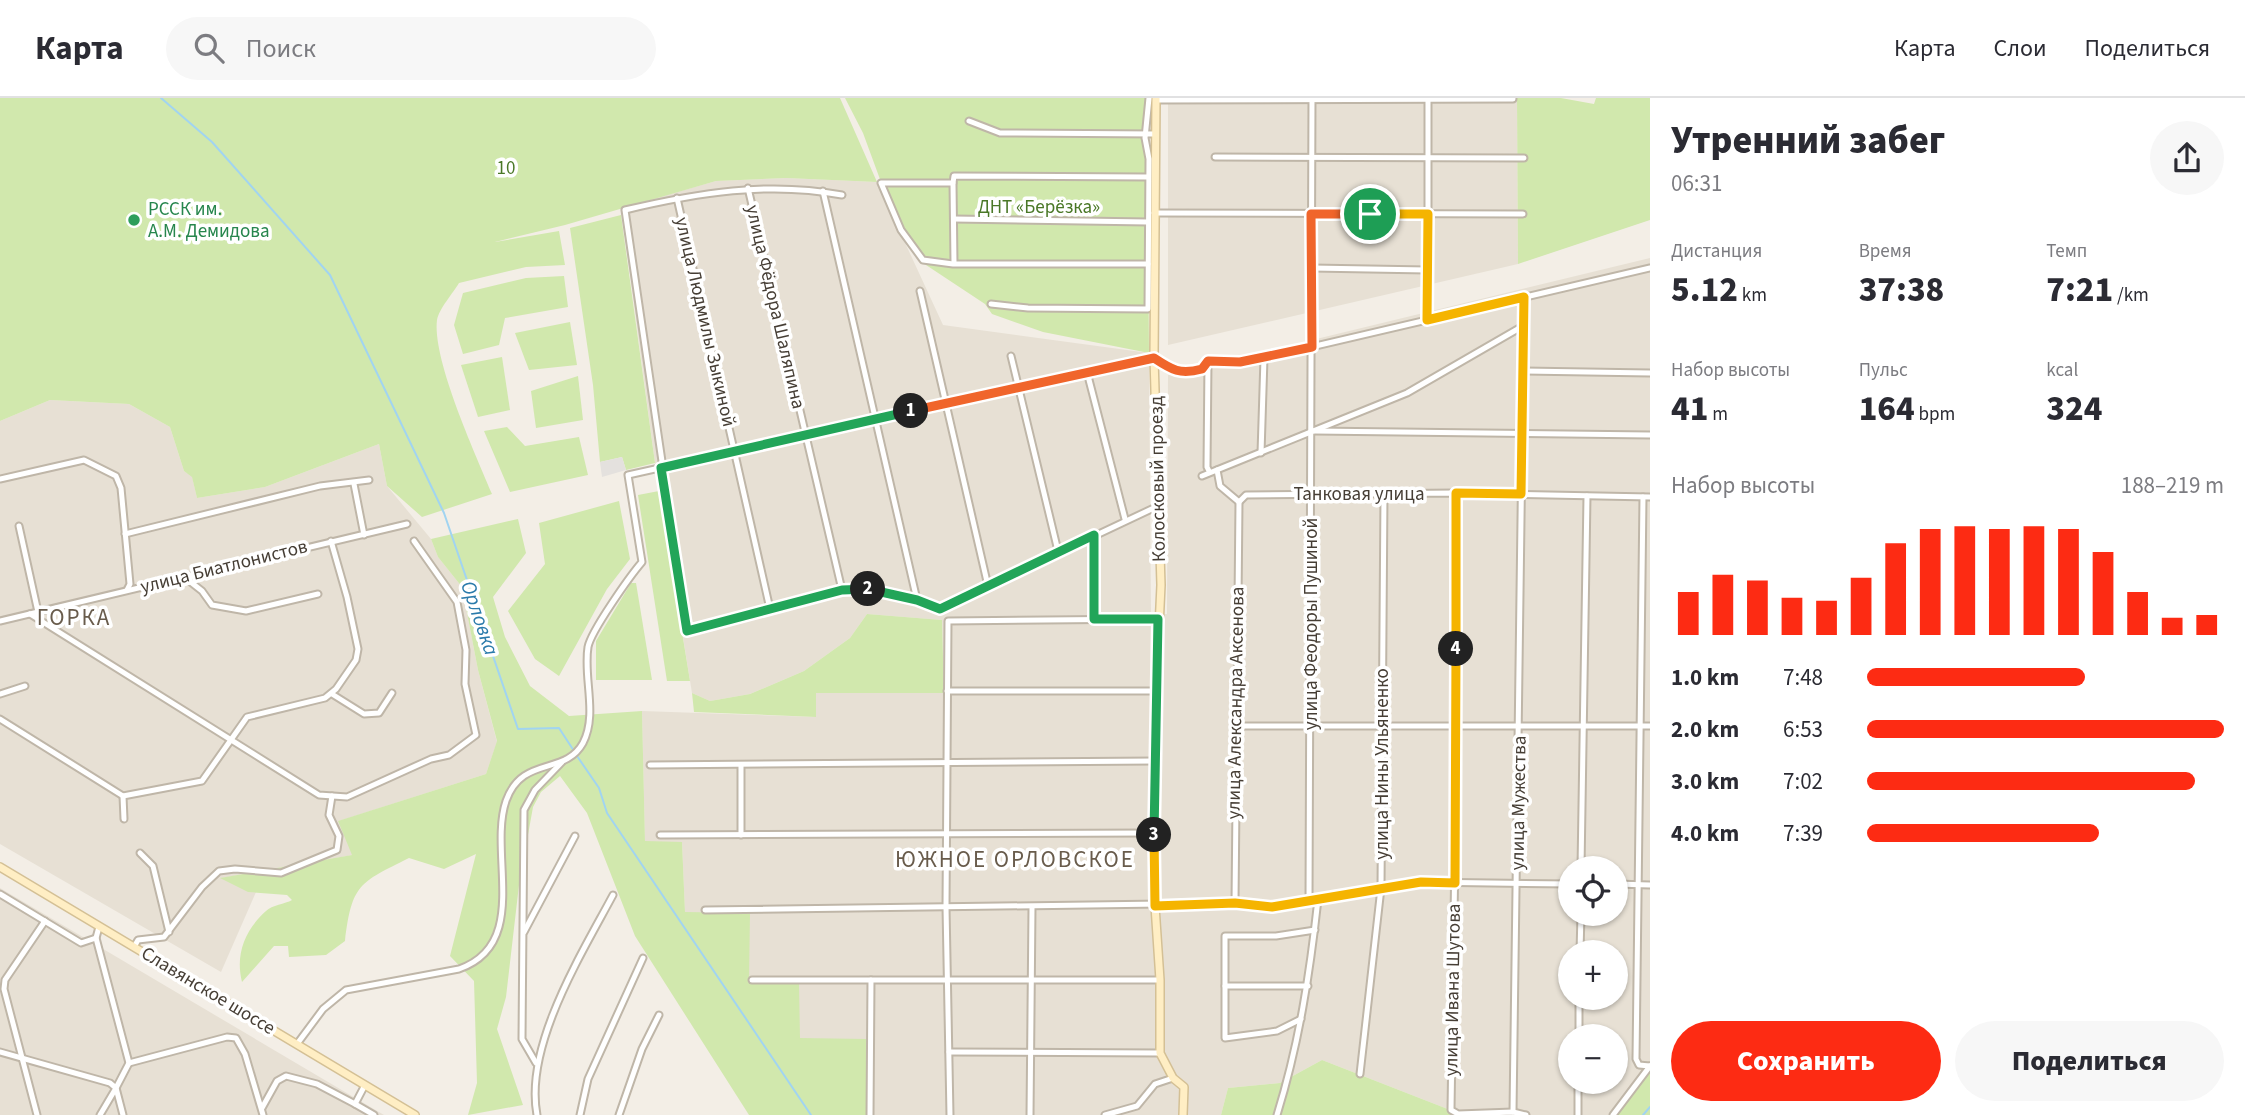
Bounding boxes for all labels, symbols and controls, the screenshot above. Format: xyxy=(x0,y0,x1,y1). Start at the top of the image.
search box xyxy=(166,17,656,80)
text: Карта xyxy=(35,25,124,72)
icon: search xyxy=(190,29,228,67)
text: Поиск xyxy=(246,30,316,67)
text: Карта xyxy=(1894,31,1956,66)
text: Слои xyxy=(1994,31,2047,66)
text: Поделиться xyxy=(2085,31,2210,66)
text: Утренний забег xyxy=(1671,114,1945,168)
button: share xyxy=(2150,121,2224,195)
park label: 10 xyxy=(497,155,515,182)
text: 06:31 xyxy=(1671,167,1722,200)
pin xyxy=(1340,184,1400,244)
park label: ДНТ «Берёзка» xyxy=(978,194,1100,221)
icon: arrive xyxy=(1351,195,1389,233)
place label: РССК им. А.М. Демидова xyxy=(148,196,270,245)
street label: улица Фёдора Шаляпина xyxy=(738,202,812,412)
marker: РССК им. А.М. Демидова xyxy=(126,212,142,228)
street label: улица Людмилы Зыкиной xyxy=(668,215,742,429)
text: Дистанция xyxy=(1671,238,1762,265)
text: Время xyxy=(1859,238,1912,265)
text: Темп xyxy=(2046,238,2087,265)
text: 5.12 xyxy=(1671,265,1738,315)
text: 37:38 xyxy=(1859,265,1944,315)
text: 7:21 xyxy=(2046,265,2113,315)
text: km xyxy=(1738,282,1767,309)
text: /km xyxy=(2113,282,2149,309)
text: Набор высоты xyxy=(1671,357,1790,384)
text: Пульс xyxy=(1859,357,1908,384)
text: kcal xyxy=(2046,357,2078,384)
text: 41 xyxy=(1671,384,1708,434)
text: 164 xyxy=(1859,384,1915,434)
text: 324 xyxy=(2046,384,2102,434)
pin: 1 xyxy=(894,394,928,428)
street label: Колосковый проезд xyxy=(1143,396,1173,562)
text: 1 xyxy=(905,397,916,424)
text: m xyxy=(1708,401,1728,428)
text: bpm xyxy=(1915,401,1955,428)
text: Набор высоты xyxy=(1671,469,1815,502)
text: 188–219 m xyxy=(2121,469,2224,502)
street label: Танковая улица xyxy=(1293,481,1425,508)
street label: улица Феодоры Пушиной xyxy=(1298,518,1325,730)
street label: улица Биатлонистов xyxy=(138,533,310,601)
pin: 2 xyxy=(850,572,886,606)
text: 2 xyxy=(862,575,873,602)
water label: Орловка xyxy=(453,577,507,659)
street label: улица Александра Аксенова xyxy=(1220,586,1252,820)
district label: ГОРКА xyxy=(37,601,111,634)
pin: 4 xyxy=(1438,632,1474,666)
text: 4 xyxy=(1450,635,1461,662)
text: 1.0 km xyxy=(1671,661,1739,694)
text: 7:48 xyxy=(1783,661,1823,694)
street label: улица Нины Ульяненко xyxy=(1369,668,1396,860)
text: 2.0 km xyxy=(1671,713,1739,746)
text: 6:53 xyxy=(1783,713,1823,746)
street label: улица Мужества xyxy=(1504,735,1534,871)
text: 3.0 km xyxy=(1671,765,1739,798)
text: 7:02 xyxy=(1783,765,1823,798)
text: 4.0 km xyxy=(1671,817,1739,850)
text: 7:39 xyxy=(1783,817,1823,850)
pin: 3 xyxy=(1136,818,1172,852)
text: 3 xyxy=(1148,821,1159,848)
district label: ЮЖНОЕ ОРЛОВСКОЕ xyxy=(895,843,1135,876)
map controls xyxy=(1558,856,1628,1094)
button: locate xyxy=(1558,856,1628,926)
street label: улица Ивана Шутова xyxy=(1438,903,1468,1077)
street label: Славянское шоссе xyxy=(136,940,280,1042)
button: + xyxy=(1558,940,1628,1010)
button: Сохранить xyxy=(1671,1021,1941,1101)
button: Поделиться xyxy=(1955,1021,2224,1101)
button: − xyxy=(1558,1024,1628,1094)

